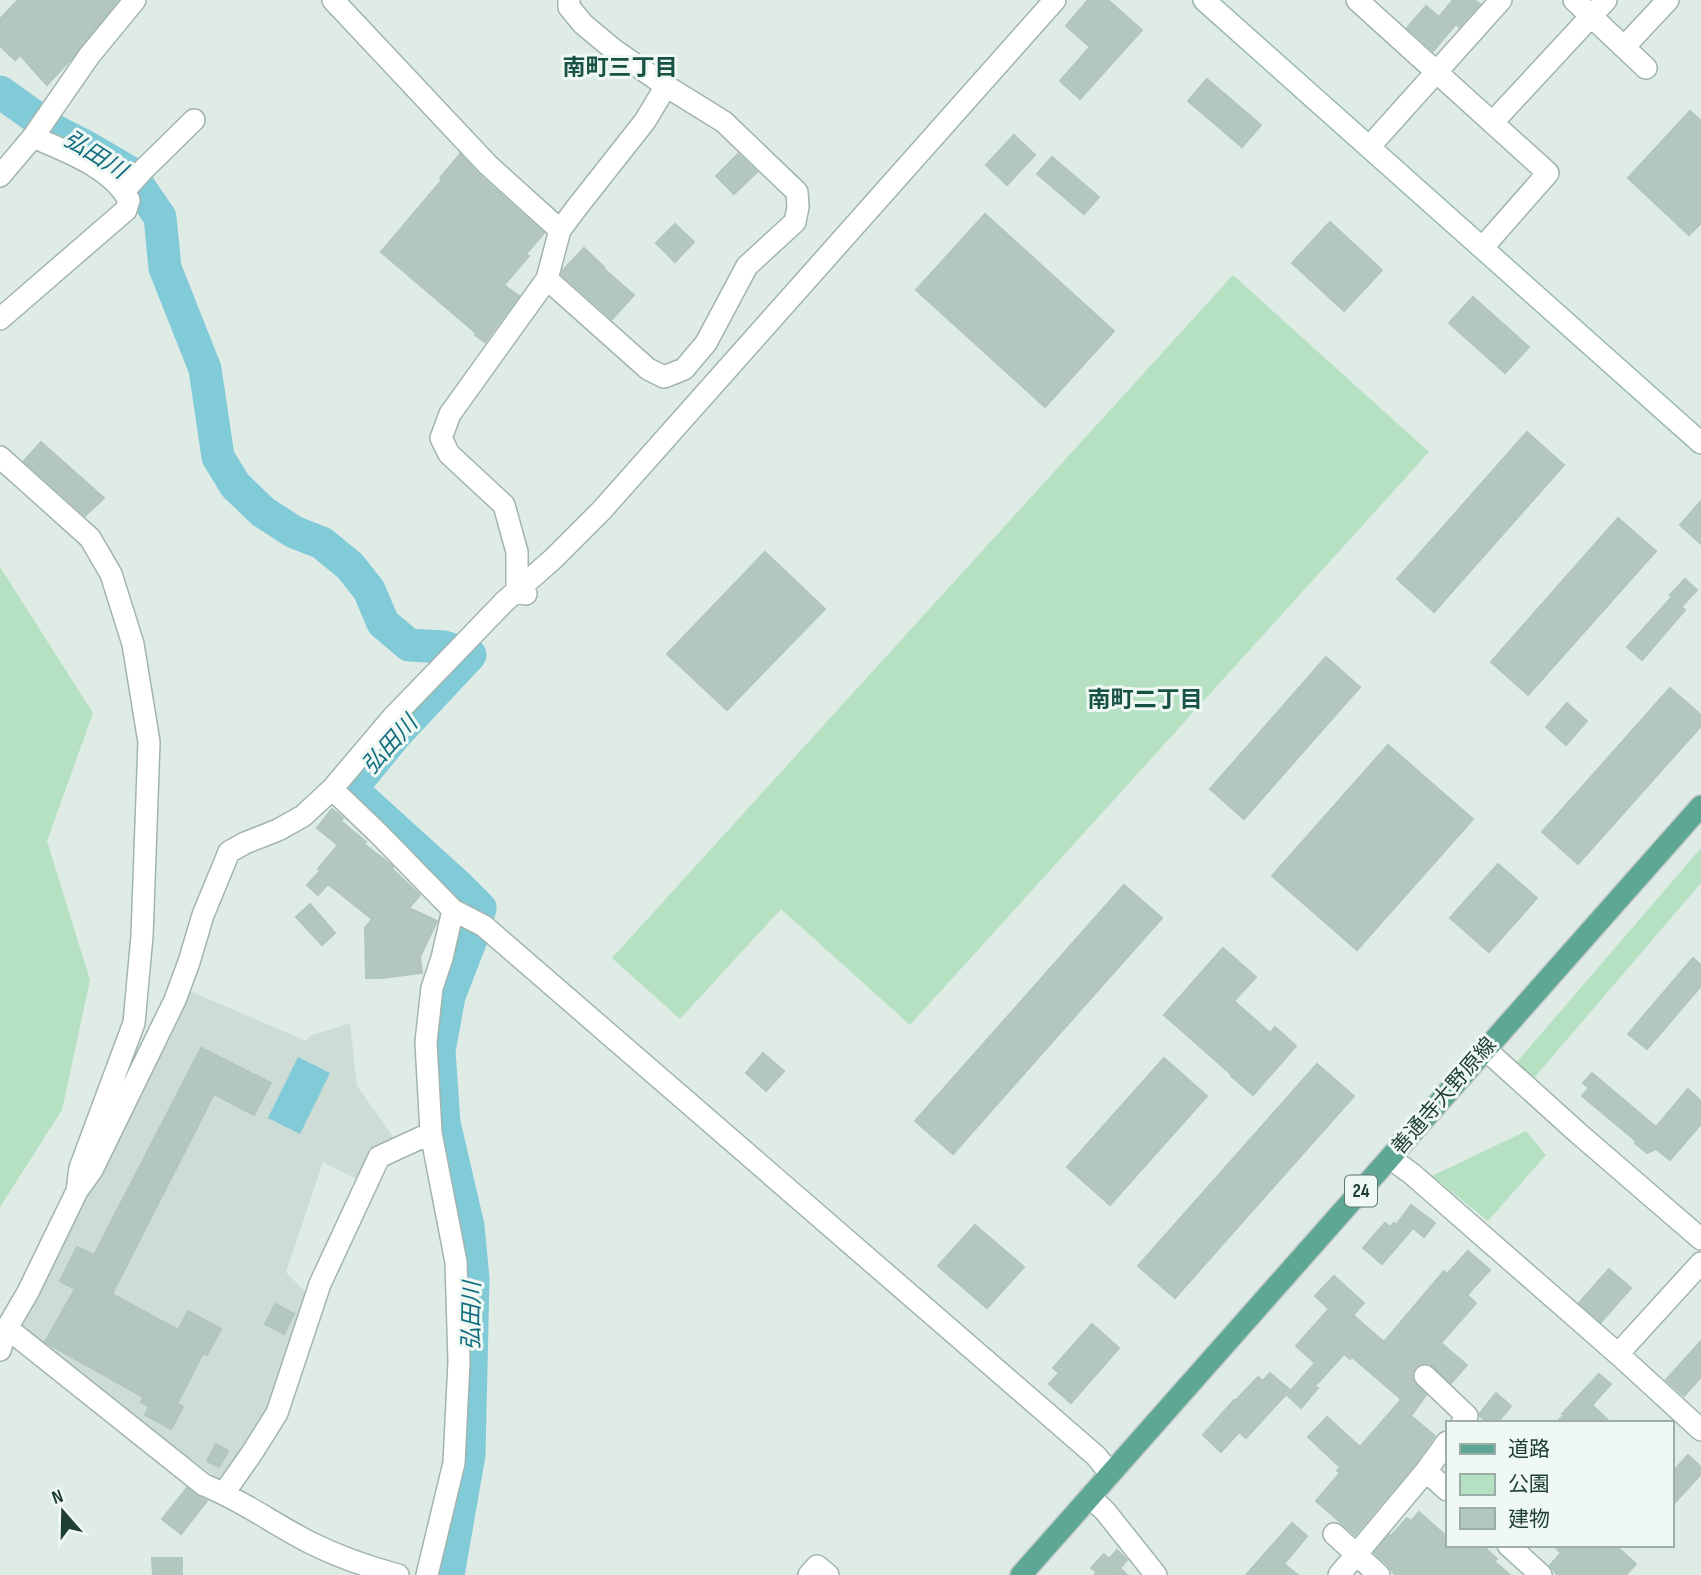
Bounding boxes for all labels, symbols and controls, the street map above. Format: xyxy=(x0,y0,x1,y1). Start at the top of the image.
district label: 南町三丁目 xyxy=(563,54,678,82)
water label: 弘田川 xyxy=(58,125,134,187)
district label: 南町二丁目 xyxy=(1088,686,1203,714)
water label: 弘田川 xyxy=(357,708,425,780)
street label: 善通寺大野原線 xyxy=(1386,1032,1502,1160)
road number: 24 xyxy=(1345,1176,1377,1206)
water label: 弘田川 xyxy=(457,1278,487,1351)
legend xyxy=(1446,1421,1673,1547)
text: 道路 xyxy=(1508,1437,1550,1462)
text: 公園 xyxy=(1508,1472,1550,1497)
north arrow xyxy=(28,1477,98,1547)
text: N xyxy=(49,1485,66,1510)
text: 建物 xyxy=(1508,1507,1550,1532)

